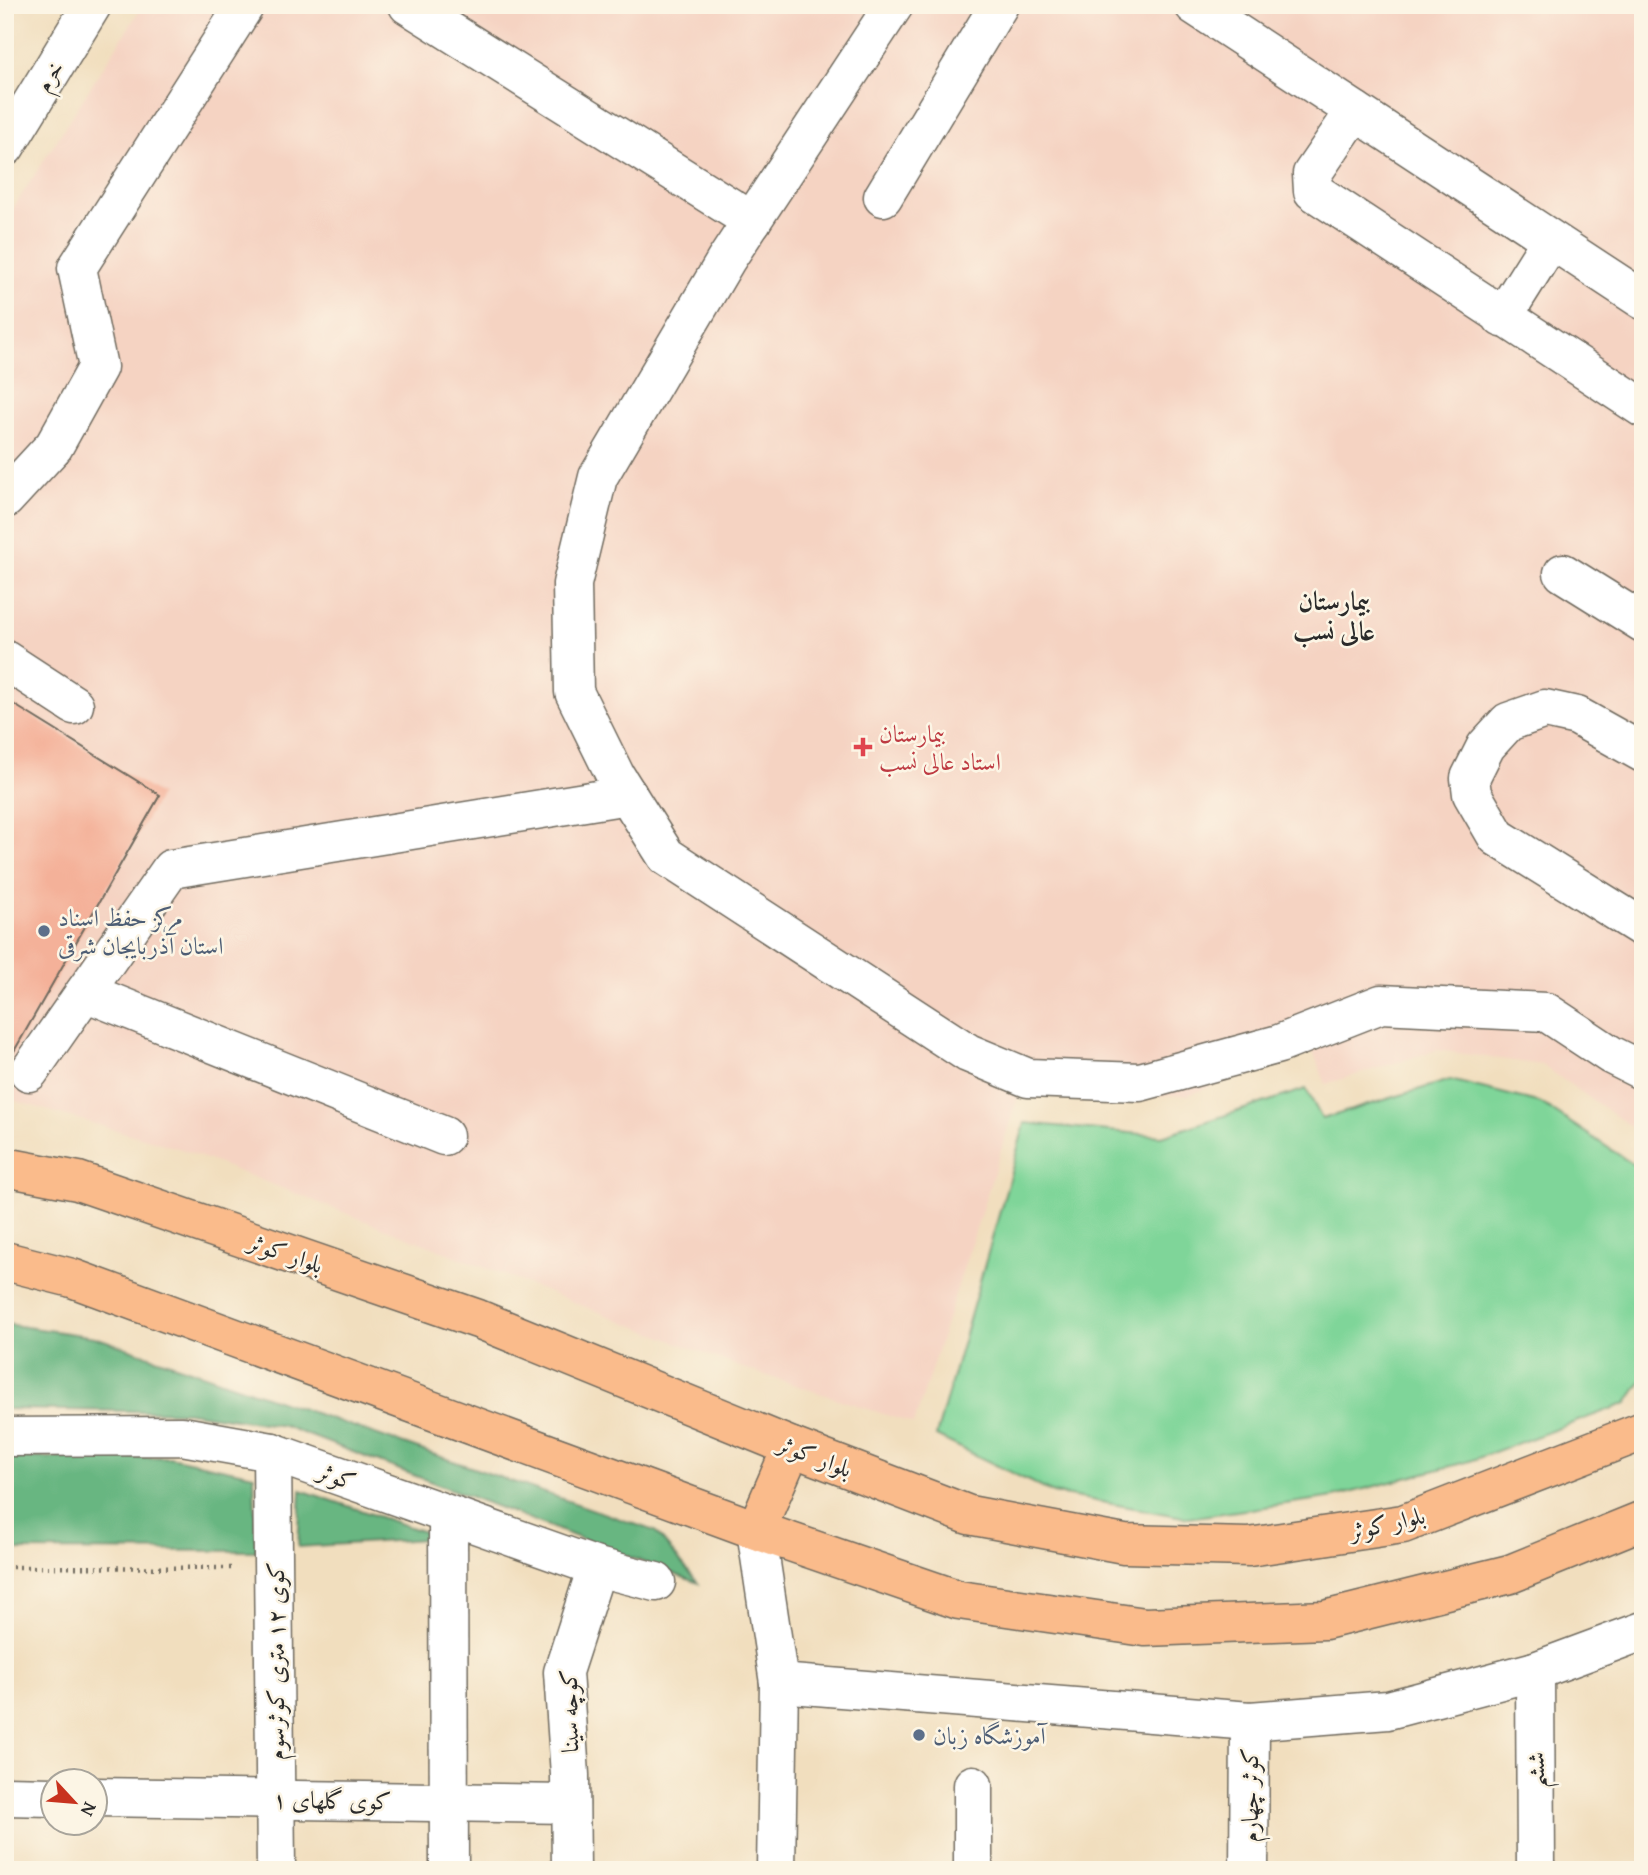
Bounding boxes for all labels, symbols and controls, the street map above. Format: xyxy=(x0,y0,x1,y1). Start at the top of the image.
street label: خرم xyxy=(26,53,76,101)
district label: بیمارستان عالی نسب xyxy=(1293,581,1375,650)
place label: بیمارستان استاد عالی نسب xyxy=(879,716,1001,779)
marker: بیمارستان استاد عالی نسب xyxy=(853,737,873,757)
place label: مرکز حفظ اسناد استان آذربایجان شرقی xyxy=(58,900,223,963)
marker: مرکز حفظ اسناد استان آذربایجان شرقی xyxy=(36,923,52,939)
street label: بلوار کوثر xyxy=(241,1223,328,1282)
street label: بلوار کوثر xyxy=(770,1425,857,1486)
street label: کوثر xyxy=(310,1452,361,1499)
street label: بلوار کوثر xyxy=(1343,1497,1428,1549)
street label: کوی ۱۲ متری کوثرسوم xyxy=(258,1562,297,1760)
street label: کوچه سینا xyxy=(551,1669,587,1753)
place label: آموزشگاه زبان xyxy=(933,1718,1049,1753)
marker: آموزشگاه زبان xyxy=(911,1727,927,1743)
street label: کوثر چهارم xyxy=(1232,1748,1271,1842)
street label: ششم xyxy=(1518,1752,1560,1788)
north arrow xyxy=(38,1766,108,1836)
street label: کوی گلهای ۱ xyxy=(272,1781,392,1819)
text: N xyxy=(74,1798,105,1822)

